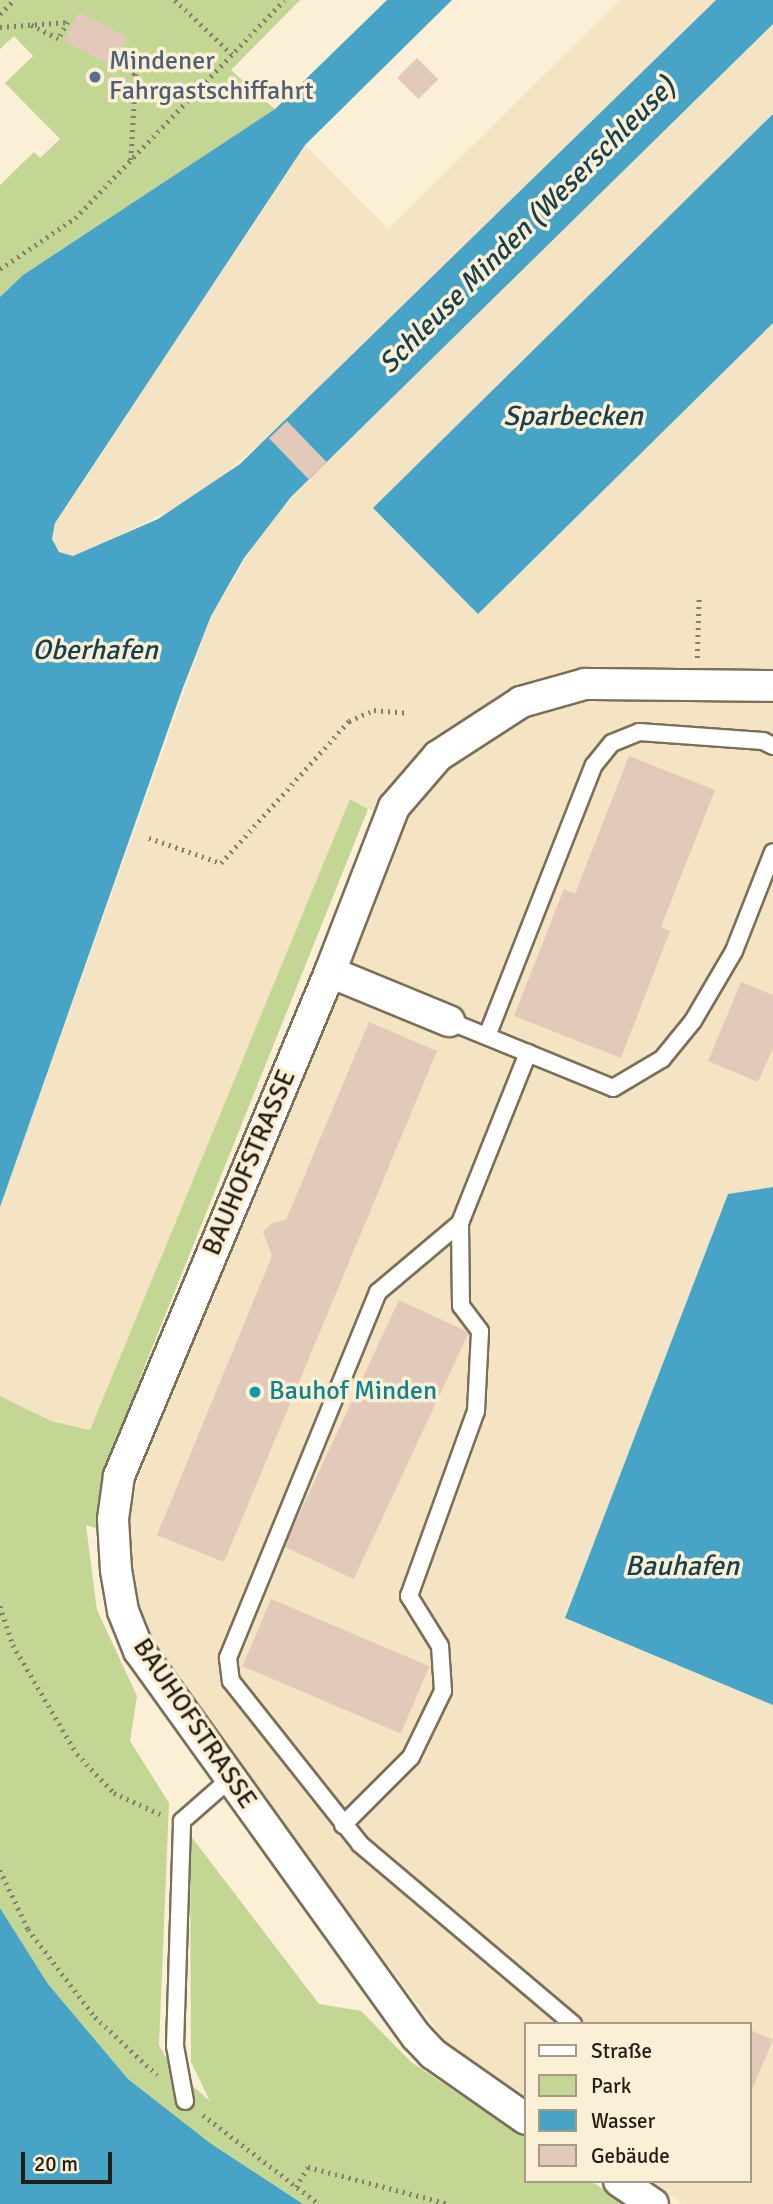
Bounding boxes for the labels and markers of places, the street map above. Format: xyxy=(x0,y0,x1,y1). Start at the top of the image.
place label: Mindener Fahrgastschiffahrt xyxy=(109,46,314,108)
marker: Mindener Fahrgastschiffahrt xyxy=(87,69,103,85)
place label: Bauhof Minden xyxy=(269,1376,437,1408)
marker: Bauhof Minden xyxy=(247,1384,263,1400)

